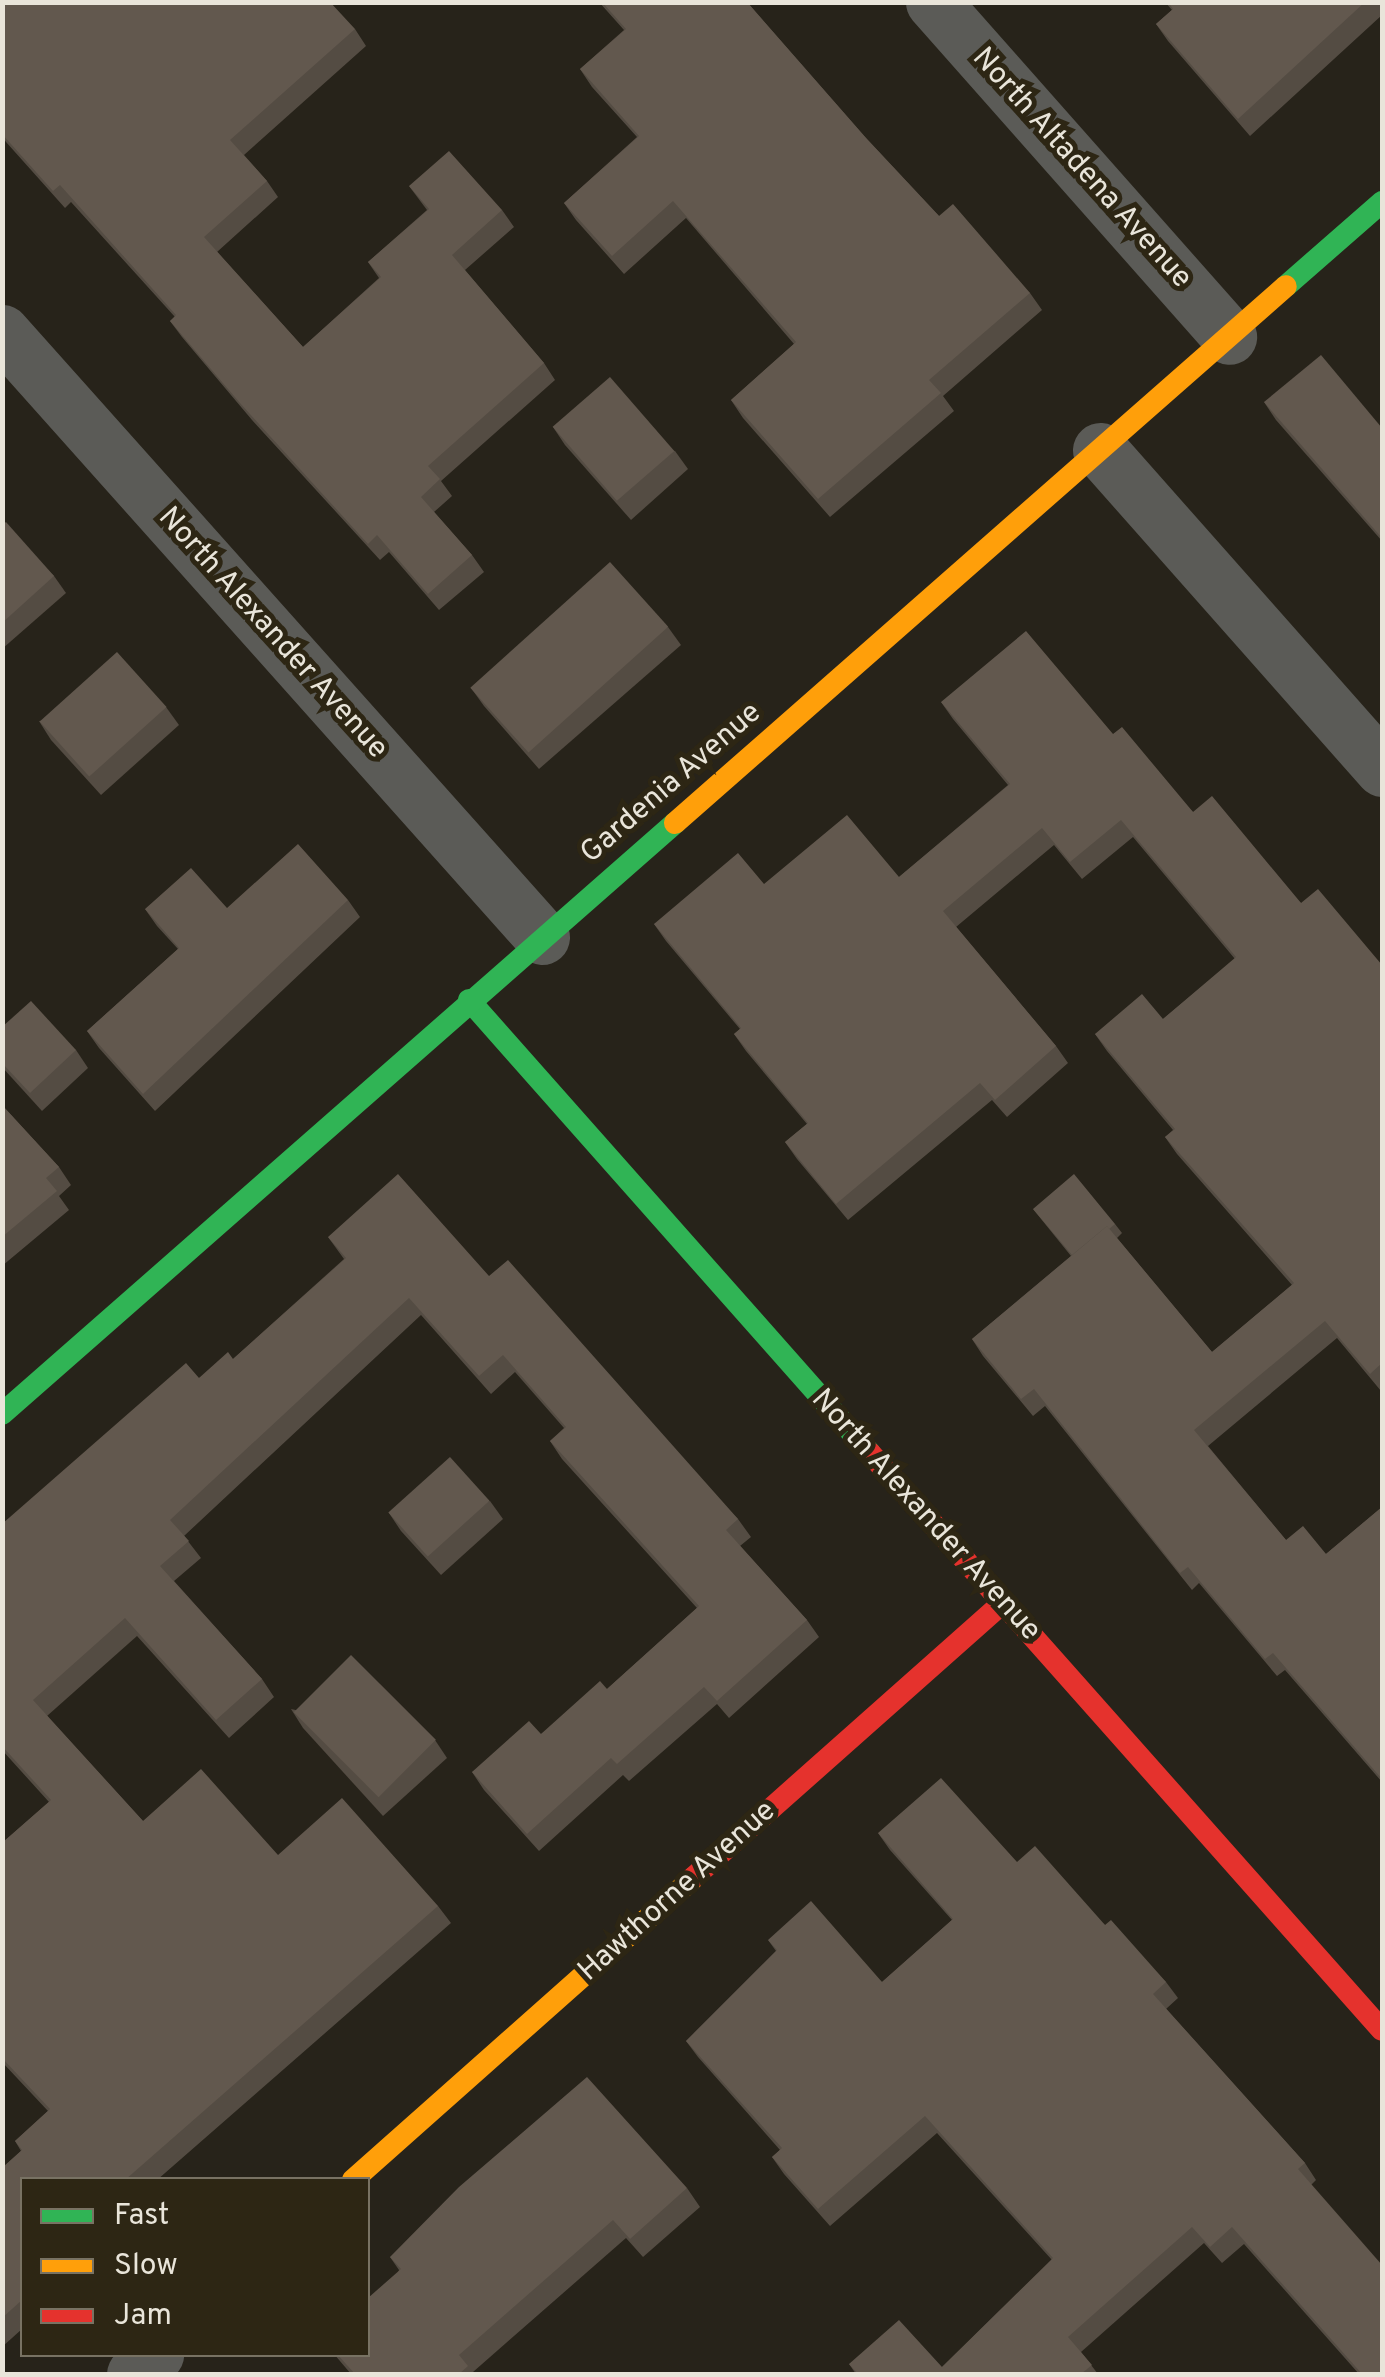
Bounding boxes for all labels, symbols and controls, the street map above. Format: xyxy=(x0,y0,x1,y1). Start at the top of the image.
street label: North Altadena Avenue xyxy=(963,40,1199,298)
street label: North Alexander Avenue xyxy=(149,500,395,768)
street label: Gardenia Avenue xyxy=(574,695,770,873)
street label: North Alexander Avenue xyxy=(802,1382,1048,1650)
street label: Hawthorne Avenue xyxy=(571,1794,785,1990)
legend xyxy=(20,2177,370,2357)
text: Fast xyxy=(114,2198,169,2235)
text: Slow xyxy=(114,2248,178,2285)
text: Jam xyxy=(114,2298,172,2335)

